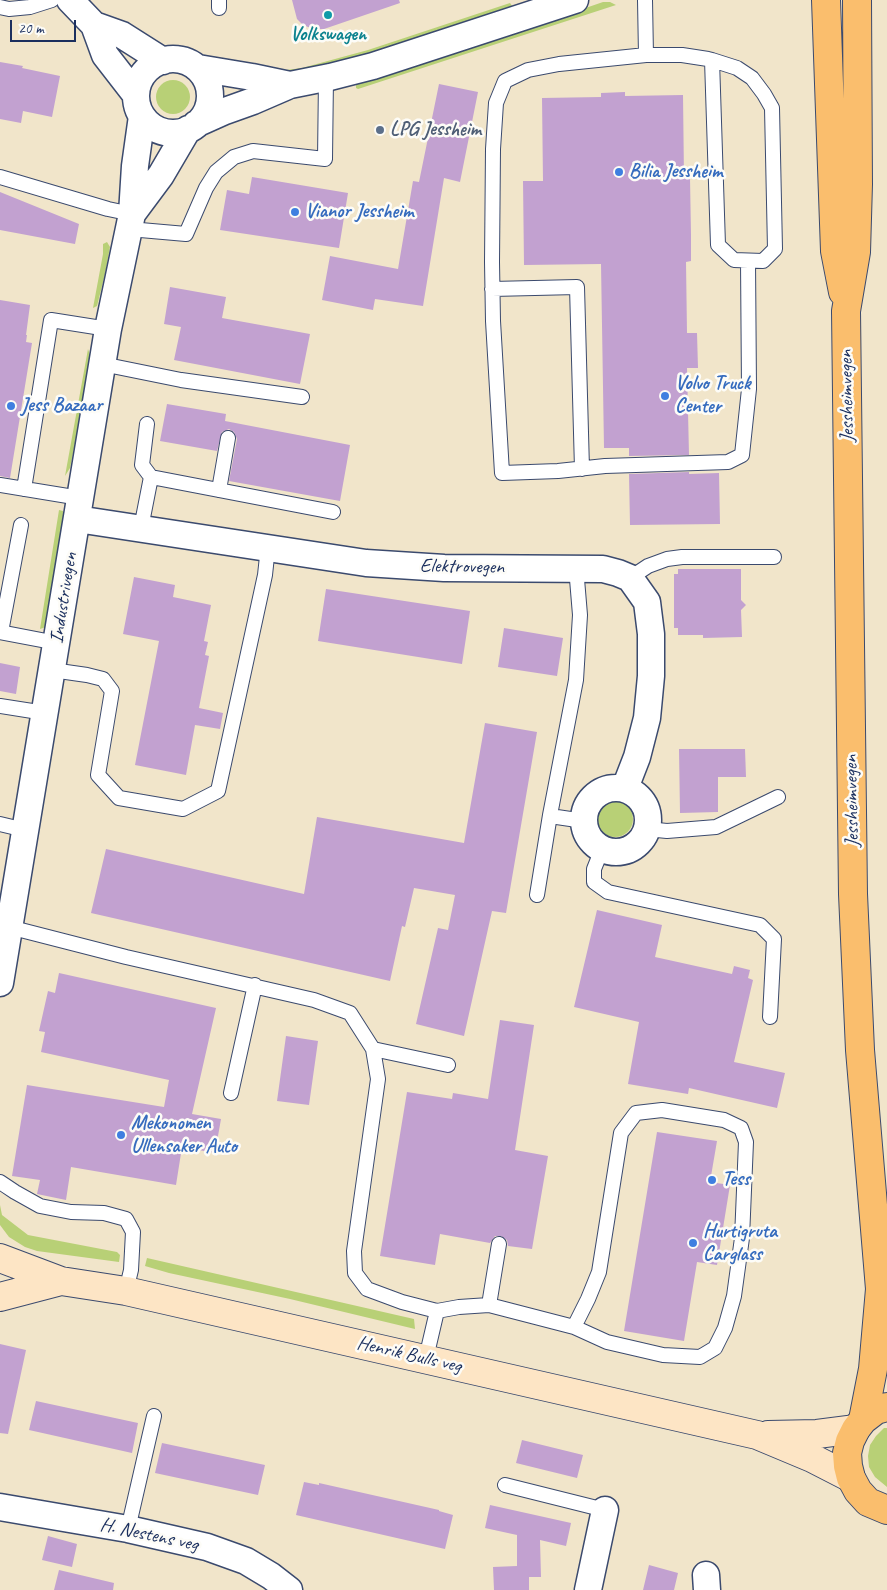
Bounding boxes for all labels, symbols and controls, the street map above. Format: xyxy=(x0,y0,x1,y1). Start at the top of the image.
marker: Volkswagen xyxy=(322,9,334,21)
scale bar xyxy=(12,10,79,42)
text: 20 m xyxy=(18,19,44,38)
place label: Volkswagen xyxy=(290,23,366,47)
place label: LPG Jessheim xyxy=(390,118,481,142)
marker: LPG Jessheim xyxy=(374,124,386,136)
place label: Bilia Jessheim xyxy=(629,160,722,184)
marker: Bilia Jessheim xyxy=(613,166,625,178)
place label: Vianor Jessheim xyxy=(305,200,413,224)
marker: Vianor Jessheim xyxy=(289,206,301,218)
street label: Jessheimvegen xyxy=(834,350,860,442)
place label: Volvo Truck Center xyxy=(675,372,751,419)
marker: Volvo Truck Center xyxy=(659,390,671,402)
place label: Jess Bazaar xyxy=(21,394,102,418)
marker: Jess Bazaar xyxy=(5,400,17,412)
street label: Industrivegen xyxy=(45,551,83,645)
street label: Elektrovegen xyxy=(420,554,504,580)
street label: Jessheimvegen xyxy=(839,755,865,847)
place label: Mekonomen Ullensaker Auto xyxy=(131,1112,237,1159)
marker: Mekonomen Ullensaker Auto xyxy=(115,1129,127,1141)
place label: Tess xyxy=(722,1168,750,1192)
marker: Tess xyxy=(706,1174,718,1186)
place label: Hurtigruta Carglass xyxy=(703,1220,777,1267)
marker: Hurtigruta Carglass xyxy=(687,1237,699,1249)
street label: Henrik Bulls veg xyxy=(354,1331,464,1379)
street label: H. Nestens veg xyxy=(98,1513,200,1557)

